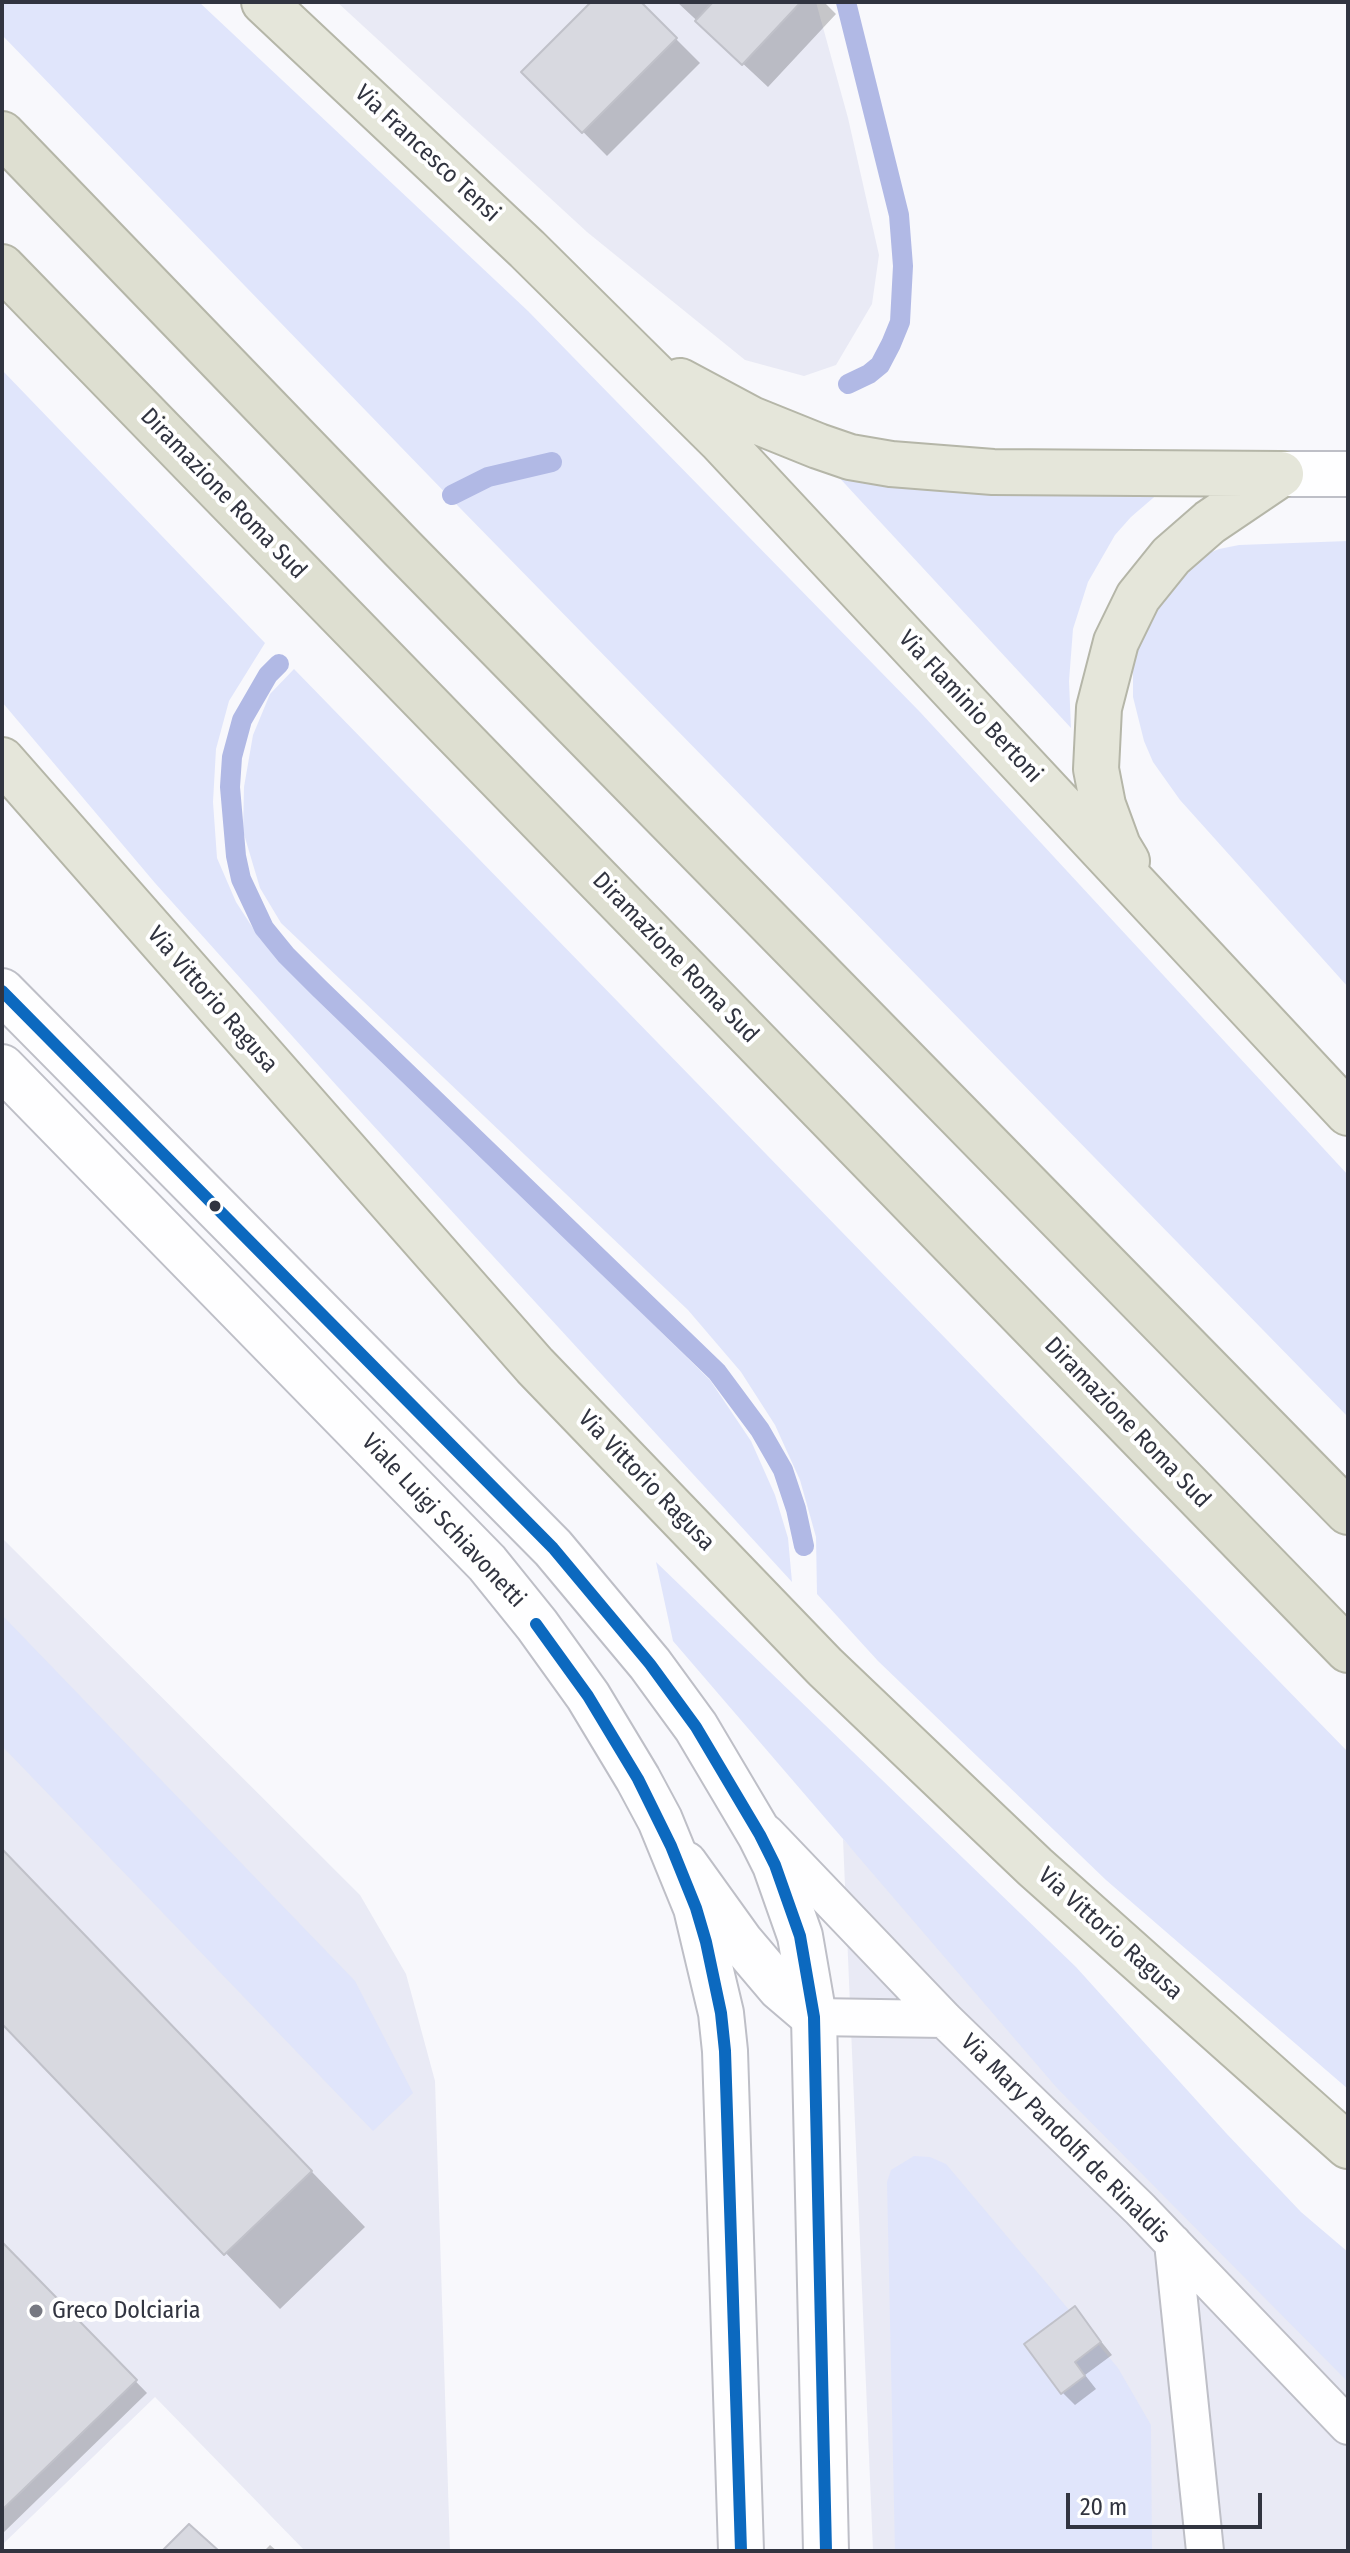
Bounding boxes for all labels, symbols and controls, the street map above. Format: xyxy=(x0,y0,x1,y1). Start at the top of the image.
street label: Via Francesco Tensi xyxy=(348,79,506,229)
street label: Diramazione Roma Sud xyxy=(134,403,312,585)
street label: Via Flaminio Bertoni xyxy=(892,625,1048,789)
street label: Diramazione Roma Sud xyxy=(586,867,764,1049)
street label: Via Vittorio Ragusa xyxy=(141,921,283,1079)
unlabelled marker xyxy=(207,1198,223,1214)
street label: Diramazione Roma Sud xyxy=(1038,1332,1216,1514)
street label: Via Vittorio Ragusa xyxy=(572,1405,720,1557)
street label: Viale Luigi Schiavonetti xyxy=(355,1428,531,1614)
street label: Via Vittorio Ragusa xyxy=(1032,1862,1188,2006)
street label: Via Mary Pandolfi de Rinaldis xyxy=(954,2028,1176,2250)
place label: Greco Dolciaria xyxy=(52,2297,200,2325)
marker: Greco Dolciaria xyxy=(27,2302,45,2320)
scale bar xyxy=(1070,2477,1266,2527)
text: 20 m xyxy=(1080,2493,1127,2521)

